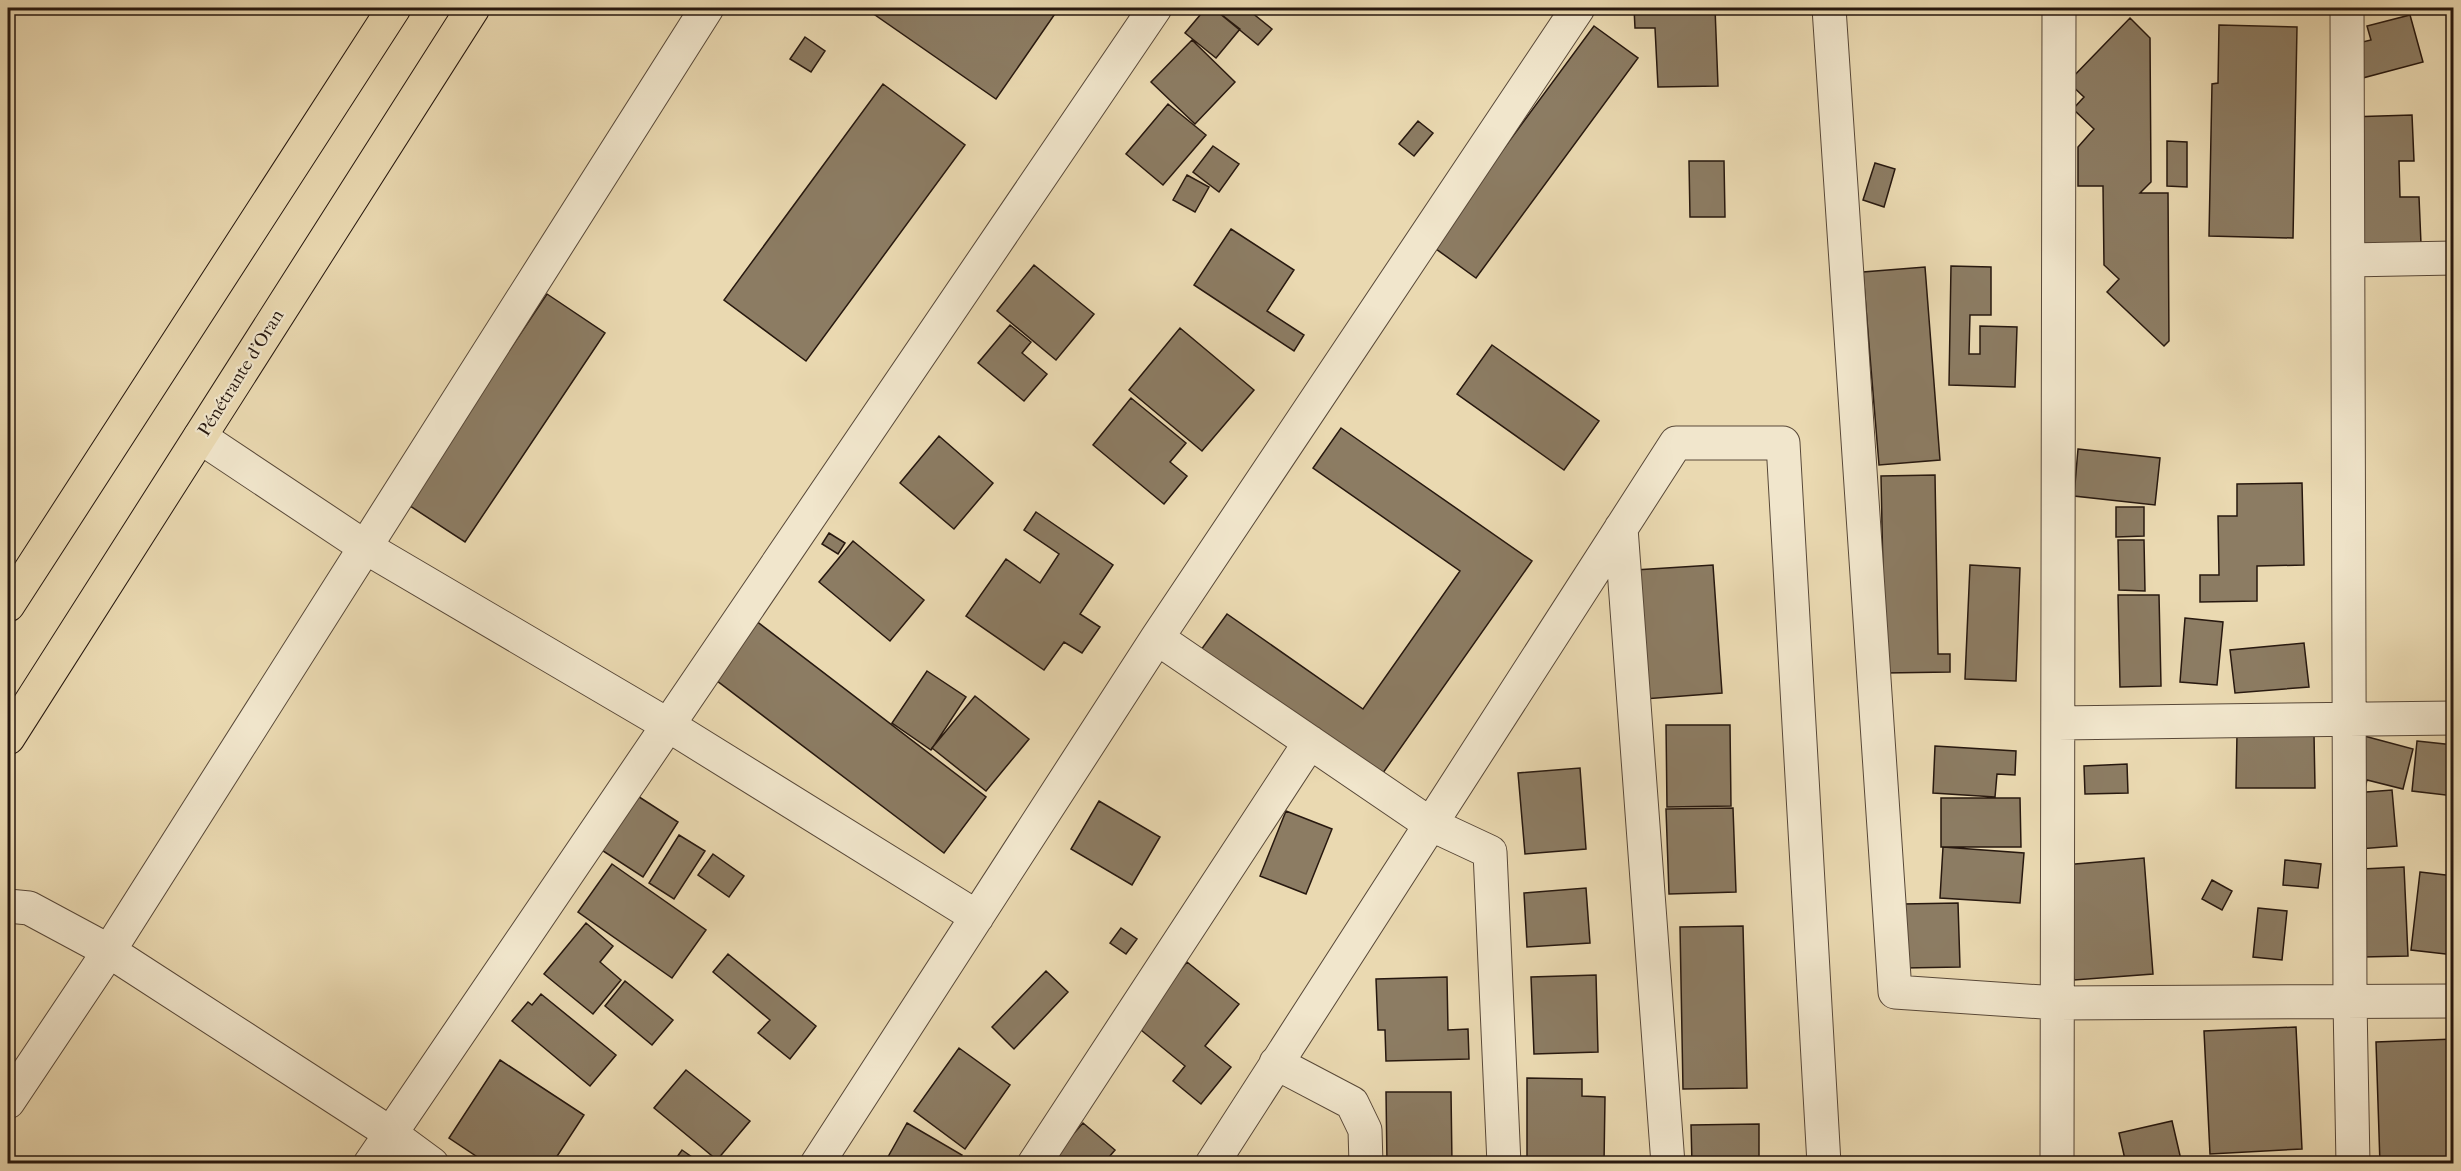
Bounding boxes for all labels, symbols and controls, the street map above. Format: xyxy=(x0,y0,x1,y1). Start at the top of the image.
street label: Pénétrante d'Oran xyxy=(194,306,289,440)

